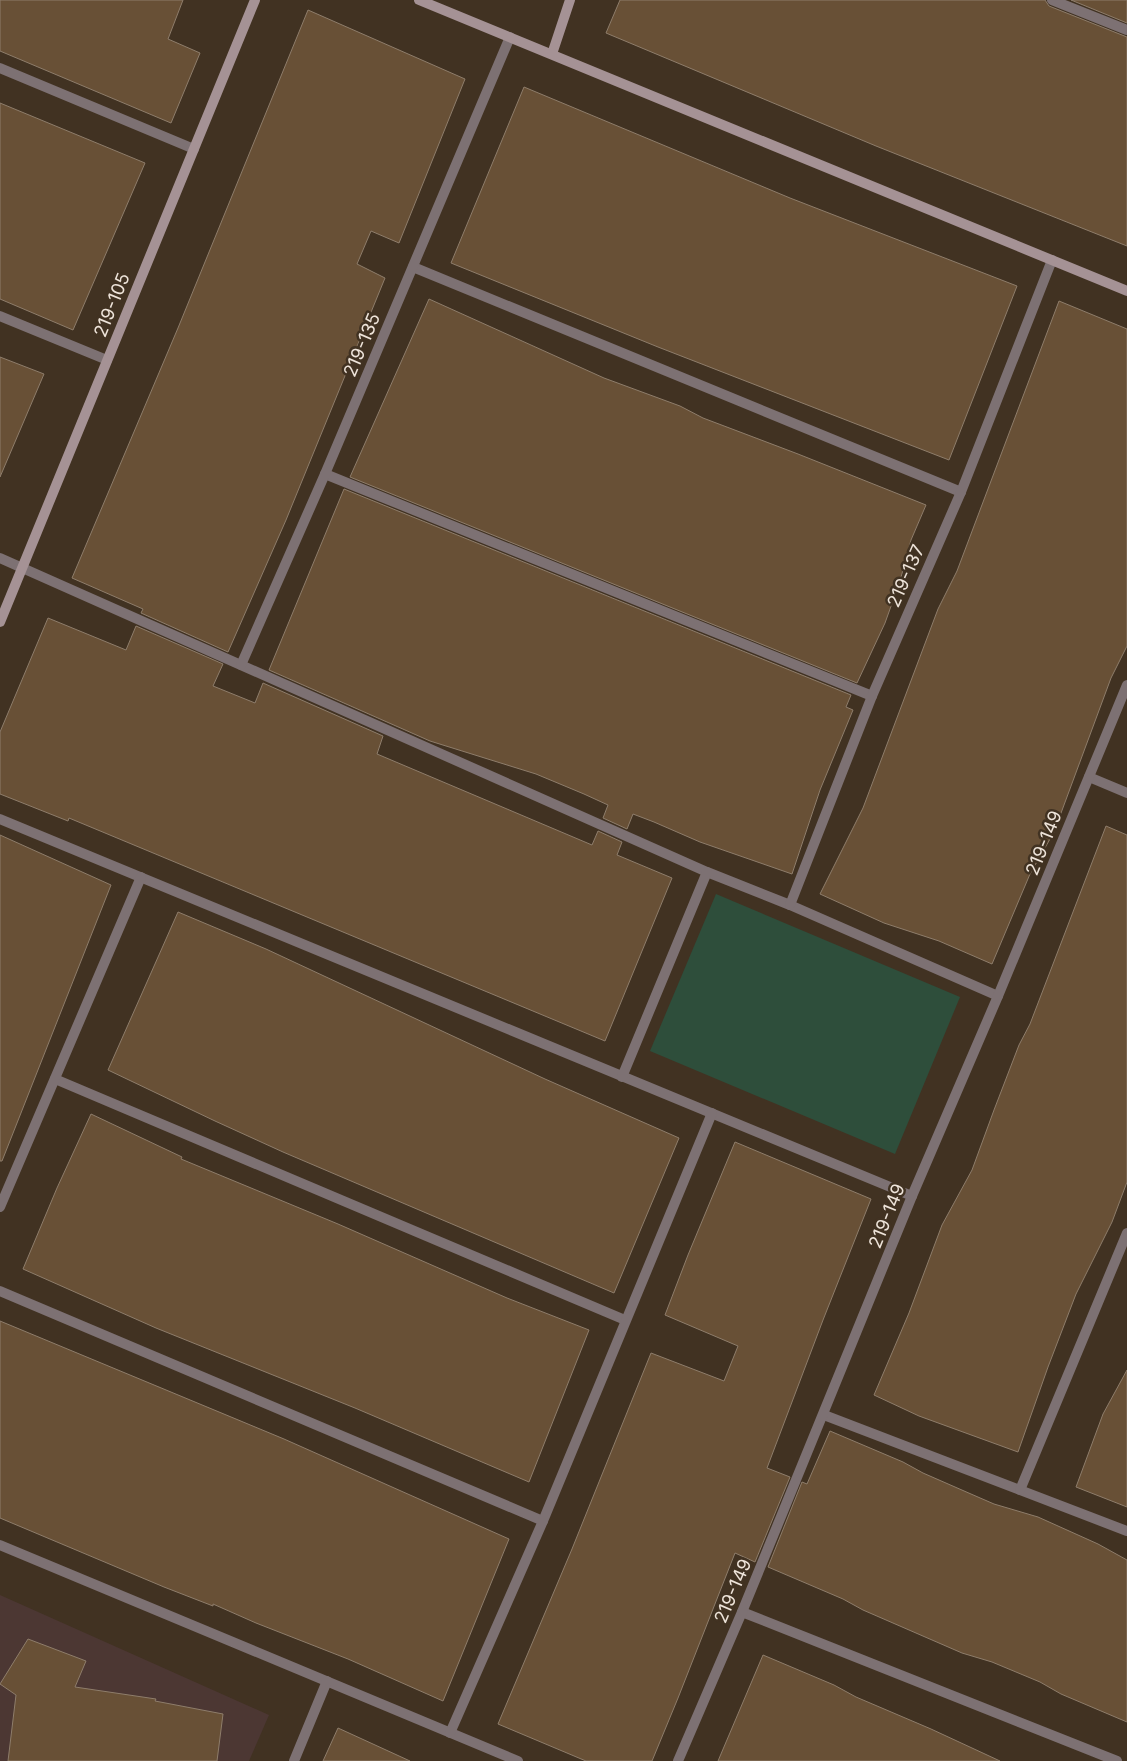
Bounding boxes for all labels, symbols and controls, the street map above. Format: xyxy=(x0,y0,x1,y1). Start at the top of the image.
street label: 219-105 xyxy=(89,270,134,340)
street label: 219-135 xyxy=(339,310,384,380)
street label: 219-137 xyxy=(882,541,929,610)
street label: 219-149 xyxy=(1021,807,1066,878)
street label: 219-149 xyxy=(864,1180,909,1251)
street label: 219-149 xyxy=(710,1555,755,1626)

